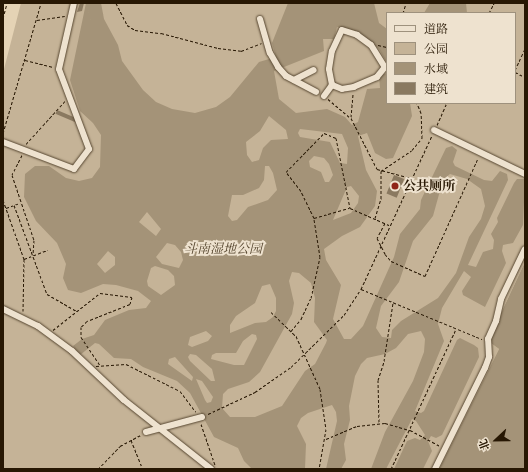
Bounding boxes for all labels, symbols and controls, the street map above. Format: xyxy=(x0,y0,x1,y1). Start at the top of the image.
legend xyxy=(386,12,516,104)
text: 道路 xyxy=(424,21,448,37)
text: 公园 xyxy=(424,41,448,57)
text: 水域 xyxy=(424,61,448,77)
text: 建筑 xyxy=(424,81,448,97)
place label: 公共厕所 xyxy=(403,178,455,194)
marker: 公共厕所 xyxy=(390,181,400,191)
park label: 斗南湿地公园 xyxy=(184,241,262,257)
north arrow xyxy=(476,420,516,460)
text: 北 xyxy=(475,437,493,453)

